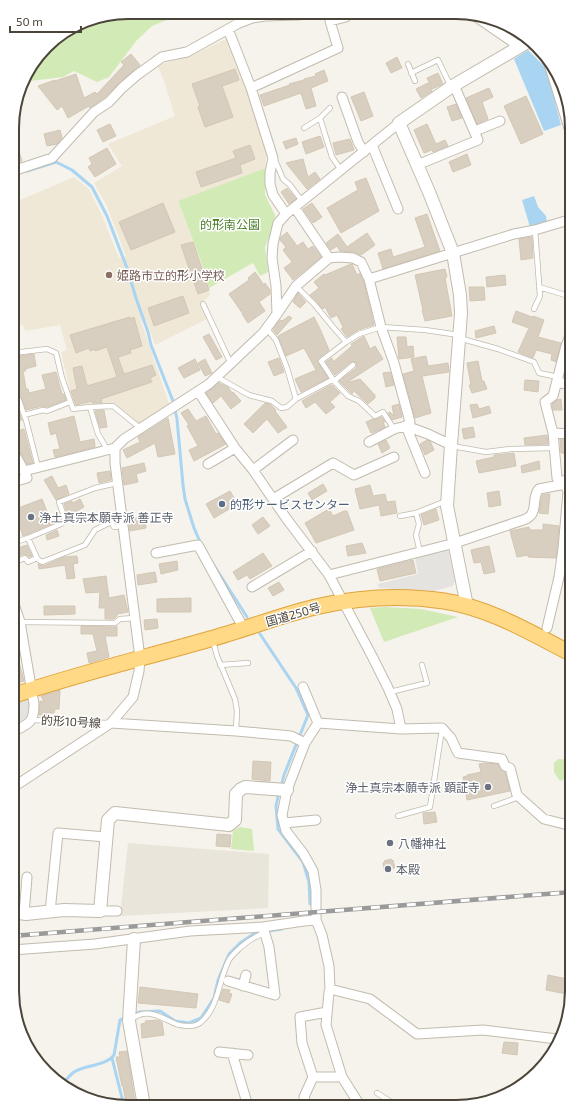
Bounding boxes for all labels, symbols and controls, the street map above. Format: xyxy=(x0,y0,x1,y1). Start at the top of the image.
scale bar xyxy=(10,8,81,34)
text: 50 m xyxy=(16,14,43,28)
park label: 的形南公園 xyxy=(200,217,260,231)
place label: 姫路市立的形小学校 xyxy=(117,268,225,282)
marker: 姫路市立的形小学校 xyxy=(104,270,114,280)
place label: 的形サービスセンター xyxy=(230,497,350,511)
marker: 的形サービスセンター xyxy=(217,499,227,509)
place label: 浄土真宗本願寺派 善正寺 xyxy=(39,510,174,524)
marker: 浄土真宗本願寺派 善正寺 xyxy=(26,512,36,522)
street label: 国道250号 xyxy=(264,599,322,629)
street label: 的形10号線 xyxy=(41,712,101,730)
place label: 浄土真宗本願寺派 顕証寺 xyxy=(345,780,480,794)
marker: 浄土真宗本願寺派 顕証寺 xyxy=(483,782,493,792)
place label: 八幡神社 xyxy=(398,836,446,850)
marker: 八幡神社 xyxy=(385,838,395,848)
place label: 本殿 xyxy=(396,862,420,876)
marker: 本殿 xyxy=(383,864,393,874)

